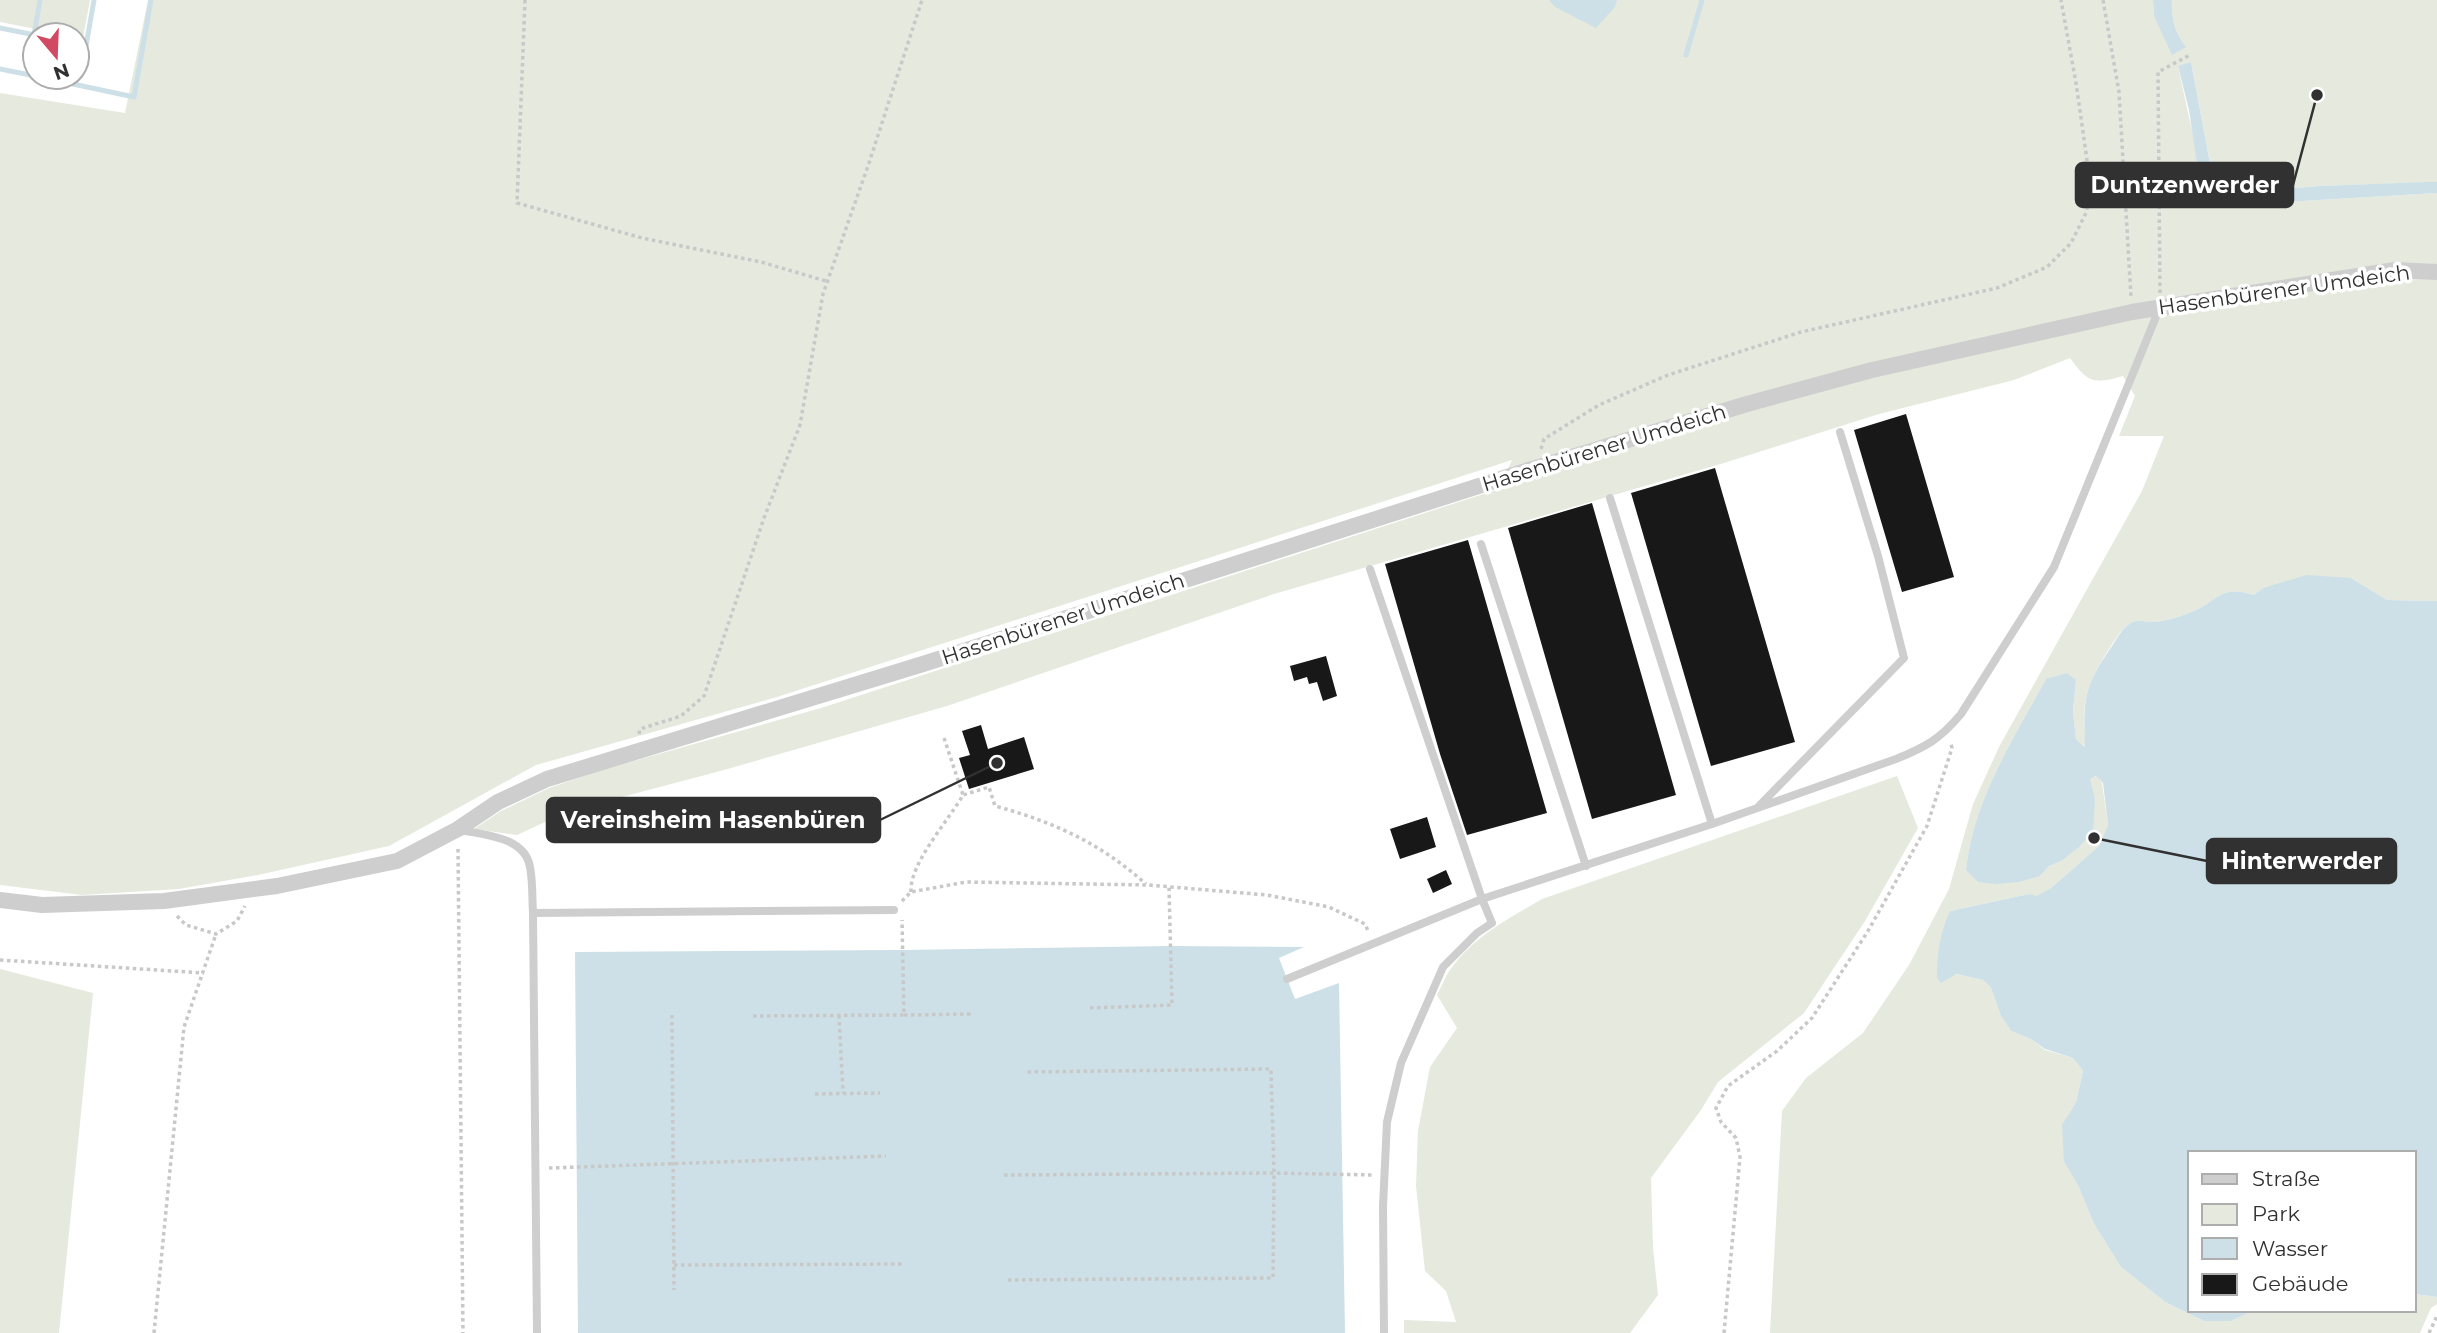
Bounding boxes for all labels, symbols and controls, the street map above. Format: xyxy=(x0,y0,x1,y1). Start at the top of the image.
north arrow xyxy=(21,21,91,91)
text: N xyxy=(50,58,72,85)
callout: Duntzenwerder xyxy=(2076,163,2293,207)
text: Duntzenwerder xyxy=(2091,171,2280,199)
street label: Hasenbürener Umdeich xyxy=(2156,259,2411,320)
street label: Hasenbürener Umdeich xyxy=(1479,398,1729,497)
street label: Hasenbürener Umdeich xyxy=(938,567,1187,670)
callout: Vereinsheim Hasenbüren xyxy=(547,798,880,842)
text: Vereinsheim Hasenbüren xyxy=(560,806,865,834)
callout: Hinterwerder xyxy=(2207,839,2396,883)
text: Hinterwerder xyxy=(2221,847,2383,875)
legend xyxy=(2188,1151,2416,1312)
text: Straße xyxy=(2252,1166,2320,1191)
text: Park xyxy=(2252,1201,2300,1226)
text: Wasser xyxy=(2252,1236,2328,1261)
text: Gebäude xyxy=(2252,1271,2349,1296)

